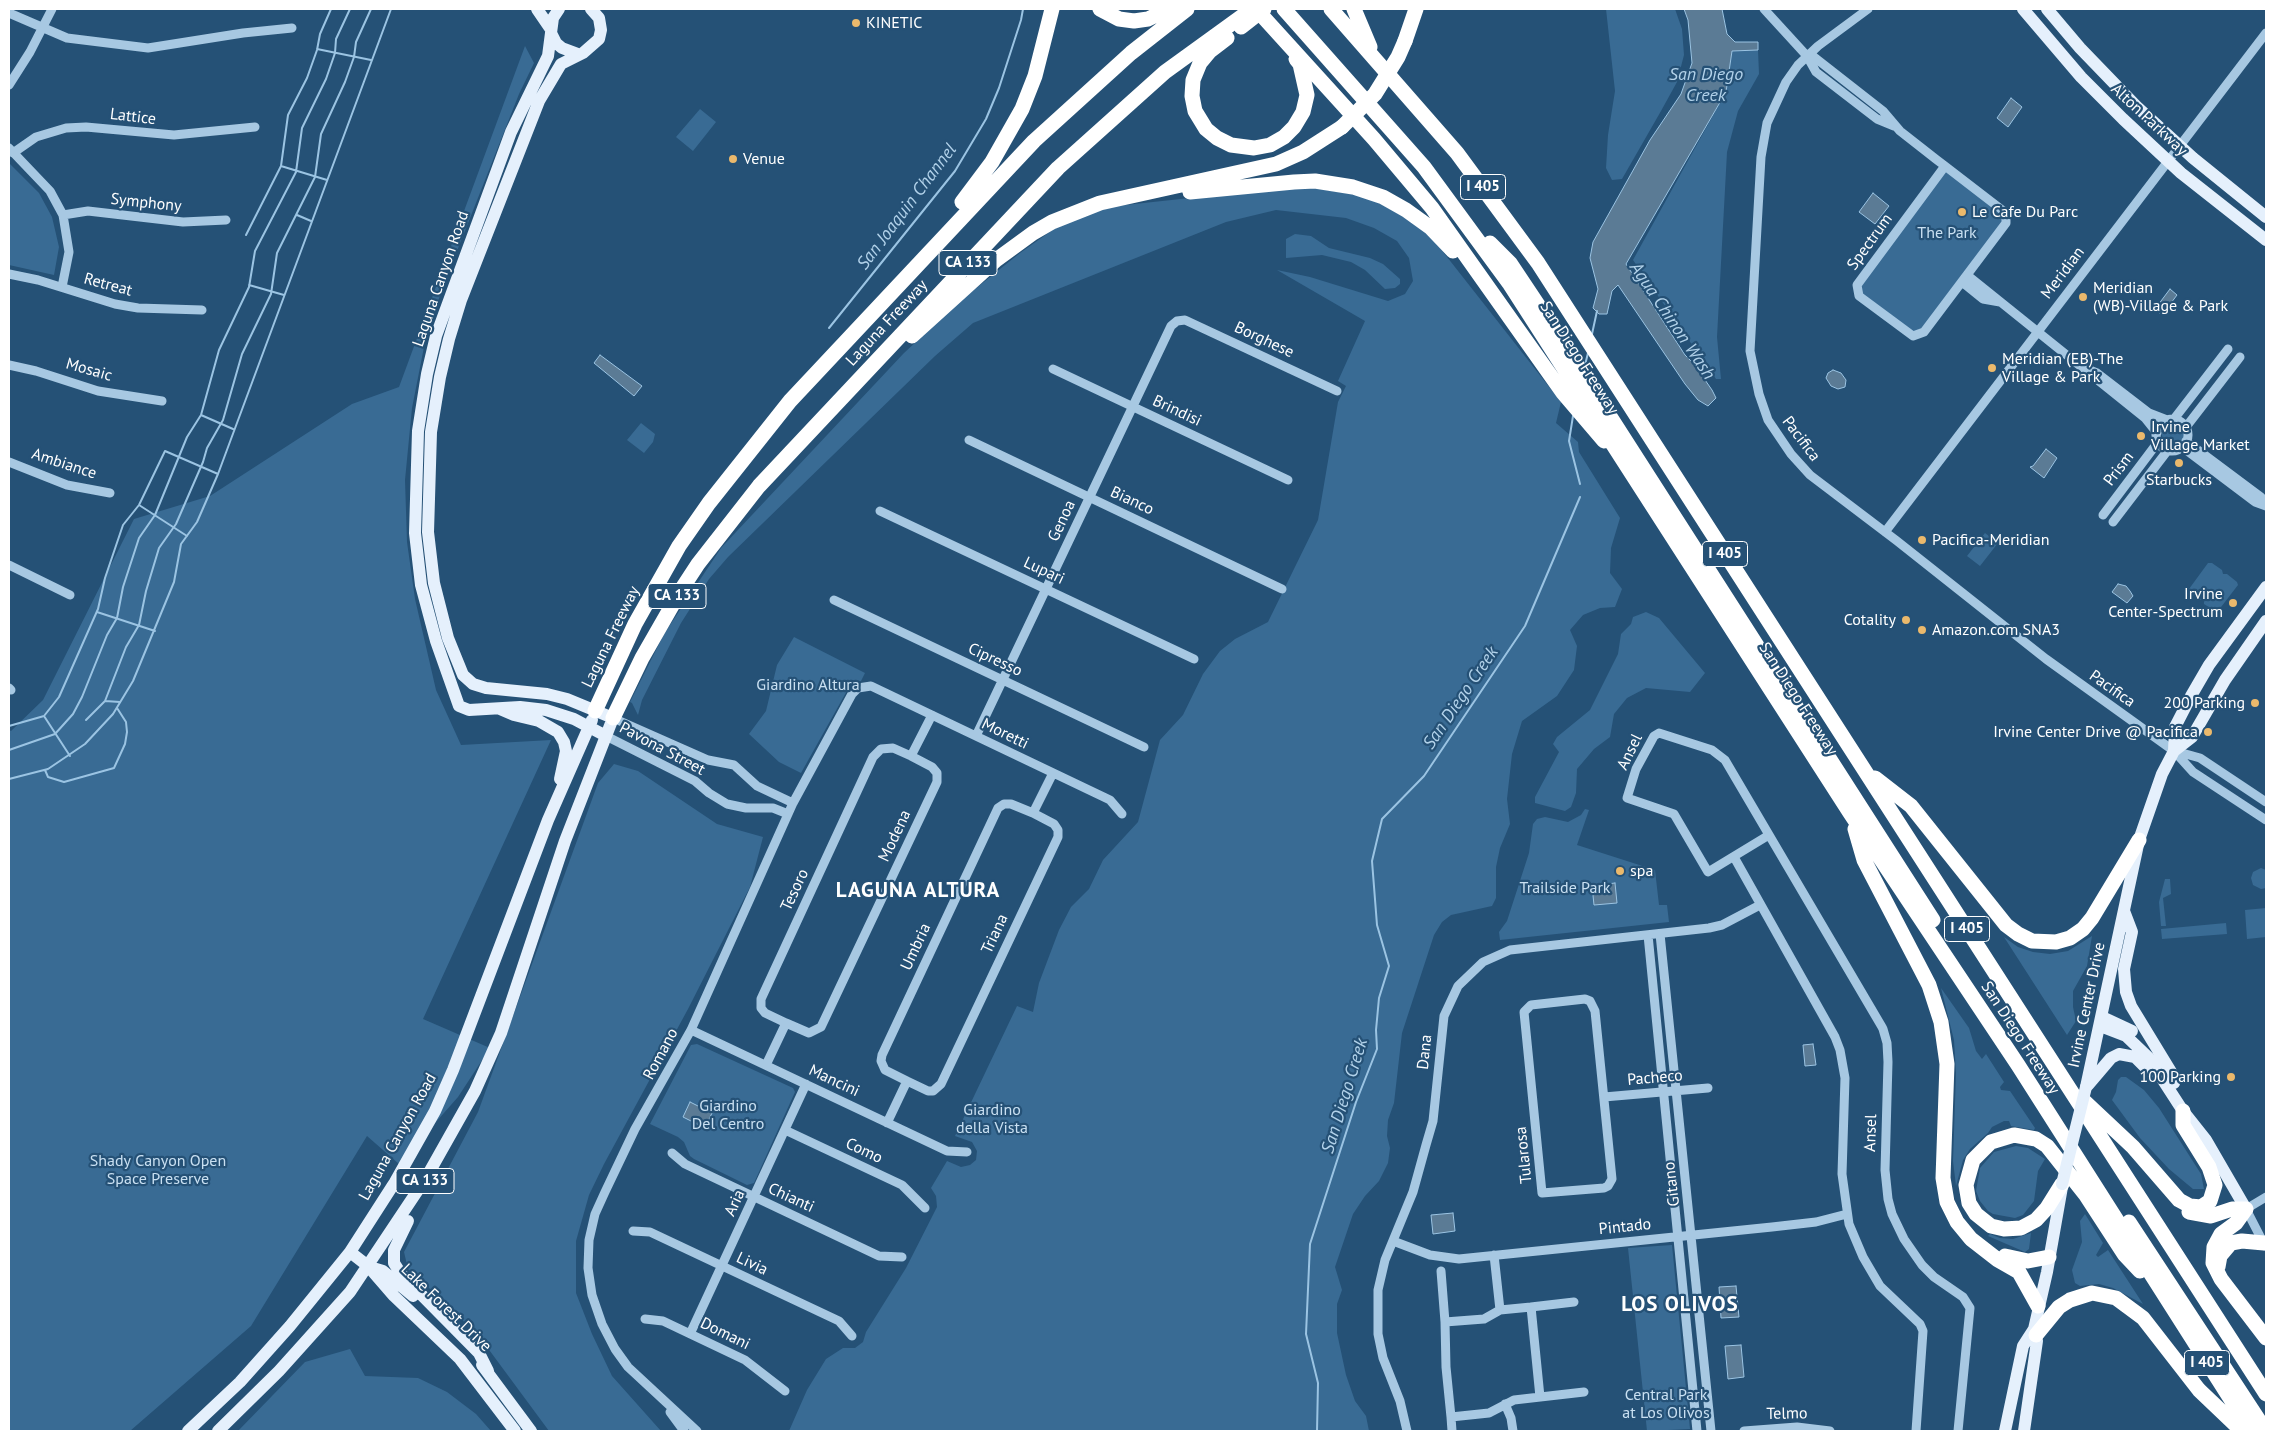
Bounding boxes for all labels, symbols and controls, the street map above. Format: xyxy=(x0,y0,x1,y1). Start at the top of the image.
place label: KINETIC xyxy=(866,13,922,33)
marker: KINETIC xyxy=(850,17,862,29)
water label: San Diego Creek xyxy=(1669,64,1743,106)
street label: Alton Parkway xyxy=(2107,80,2191,160)
street label: Lattice xyxy=(109,105,157,129)
water label: San Joaquin Channel xyxy=(853,140,961,274)
place label: Venue xyxy=(743,149,785,169)
marker: Venue xyxy=(727,153,739,165)
road number: I 405 xyxy=(1460,174,1506,200)
street label: Symphony xyxy=(110,190,182,216)
place label: Le Cafe Du Parc xyxy=(1972,202,2078,222)
marker: Le Cafe Du Parc xyxy=(1956,206,1968,218)
street label: Laguna Canyon Road xyxy=(409,209,473,349)
street label: Spectrum xyxy=(1843,210,1897,274)
park label: The Park xyxy=(1917,223,1977,243)
street label: Meridian xyxy=(2037,243,2089,303)
road number: CA 133 xyxy=(939,250,997,276)
water label: Agua Chinon Wash xyxy=(1625,258,1719,384)
street label: Retreat xyxy=(82,269,134,301)
street label: Laguna Freeway xyxy=(842,276,932,370)
place label: Meridian (WB)-Village & Park xyxy=(2093,278,2228,316)
marker: Meridian (WB)-Village & Park xyxy=(2077,291,2089,303)
street label: San Diego Freeway xyxy=(1535,298,1623,418)
street label: Borghese xyxy=(1231,318,1297,362)
place label: Meridian (EB)-The Village & Park xyxy=(2002,349,2123,387)
street label: Mosaic xyxy=(64,354,114,386)
marker: Meridian (EB)-The Village & Park xyxy=(1986,362,1998,374)
street label: Brindisi xyxy=(1149,391,1205,431)
street label: Pacifica xyxy=(1778,413,1824,465)
place label: Irvine Village Market xyxy=(2151,417,2250,455)
marker: Irvine Village Market xyxy=(2135,430,2147,442)
street label: Ambiance xyxy=(29,445,99,483)
street label: Prism xyxy=(2100,448,2138,490)
marker: Starbucks xyxy=(2173,457,2185,469)
place label: Starbucks xyxy=(2146,470,2212,490)
street label: Bianco xyxy=(1107,483,1157,519)
street label: Genoa xyxy=(1044,497,1080,545)
place label: Pacifica-Meridian xyxy=(1932,530,2049,550)
marker: Pacifica-Meridian xyxy=(1916,534,1928,546)
road number: I 405 xyxy=(1702,542,1748,566)
street label: Lupari xyxy=(1021,553,1067,589)
street label: Laguna Freeway xyxy=(578,583,644,691)
road number: CA 133 xyxy=(648,584,706,608)
place label: Irvine Center-Spectrum xyxy=(2108,584,2223,622)
marker: Irvine Center-Spectrum xyxy=(2227,597,2239,609)
place label: Cotality xyxy=(1844,610,1896,630)
marker: Cotality xyxy=(1900,614,1912,626)
place label: Amazon.com SNA3 xyxy=(1932,620,2060,640)
marker: Amazon.com SNA3 xyxy=(1916,624,1928,636)
street label: Cipresso xyxy=(965,639,1025,681)
street label: San Diego Freeway xyxy=(1754,639,1842,759)
water label: San Diego Creek xyxy=(1419,643,1503,753)
street label: Pacifica xyxy=(2085,666,2139,712)
park label: Giardino Altura xyxy=(756,675,860,695)
place label: 200 Parking xyxy=(2164,693,2245,713)
marker: 200 Parking xyxy=(2249,697,2261,709)
street label: Moretti xyxy=(978,714,1032,754)
street label: Pavona Street xyxy=(616,718,708,780)
place label: Irvine Center Drive @ Pacifica xyxy=(1993,722,2198,742)
marker: Irvine Center Drive @ Pacifica xyxy=(2202,726,2214,738)
street label: Ansel xyxy=(1613,731,1647,773)
street label: Modena xyxy=(875,807,915,865)
place label: spa xyxy=(1630,861,1653,881)
marker: spa xyxy=(1614,865,1626,877)
street label: Tesoro xyxy=(777,866,813,914)
district label: LAGUNA ALTURA xyxy=(834,878,1002,904)
park label: Trailside Park xyxy=(1520,878,1610,898)
street label: Triana xyxy=(978,911,1012,957)
road number: I 405 xyxy=(1944,916,1990,942)
street label: Umbria xyxy=(897,920,935,974)
street label: Irvine Center Drive xyxy=(2064,941,2110,1069)
street label: San Diego Freeway xyxy=(1976,978,2064,1098)
street label: Romano xyxy=(639,1025,683,1083)
street label: Dana xyxy=(1414,1034,1436,1070)
water label: San Diego Creek xyxy=(1317,1036,1373,1156)
street label: Mancini xyxy=(806,1061,862,1101)
street label: Pacheco xyxy=(1626,1066,1684,1090)
place label: 100 Parking xyxy=(2140,1067,2221,1087)
street label: Laguna Canyon Road xyxy=(355,1070,441,1204)
marker: 100 Parking xyxy=(2225,1071,2237,1083)
park label: Giardino Del Centro xyxy=(692,1096,764,1134)
park label: Giardino della Vista xyxy=(956,1100,1028,1138)
street label: Ansel xyxy=(1861,1114,1881,1152)
street label: Tularosa xyxy=(1511,1126,1537,1184)
street label: Como xyxy=(842,1134,886,1168)
park label: Shady Canyon Open Space Preserve xyxy=(90,1151,226,1189)
street label: Gitano xyxy=(1660,1161,1684,1207)
road number: CA 133 xyxy=(396,1168,454,1194)
street label: Chianti xyxy=(765,1179,817,1217)
street label: Aria xyxy=(721,1187,749,1219)
street label: Pintado xyxy=(1598,1215,1652,1239)
street label: Livia xyxy=(733,1248,771,1280)
street label: Lake Forest Drive xyxy=(397,1260,495,1356)
district label: LOS OLIVOS xyxy=(1620,1292,1740,1318)
street label: Domani xyxy=(697,1314,753,1354)
road number: I 405 xyxy=(2184,1350,2230,1376)
park label: Central Park at Los Olivos xyxy=(1622,1385,1710,1423)
street label: Telmo xyxy=(1766,1404,1808,1424)

